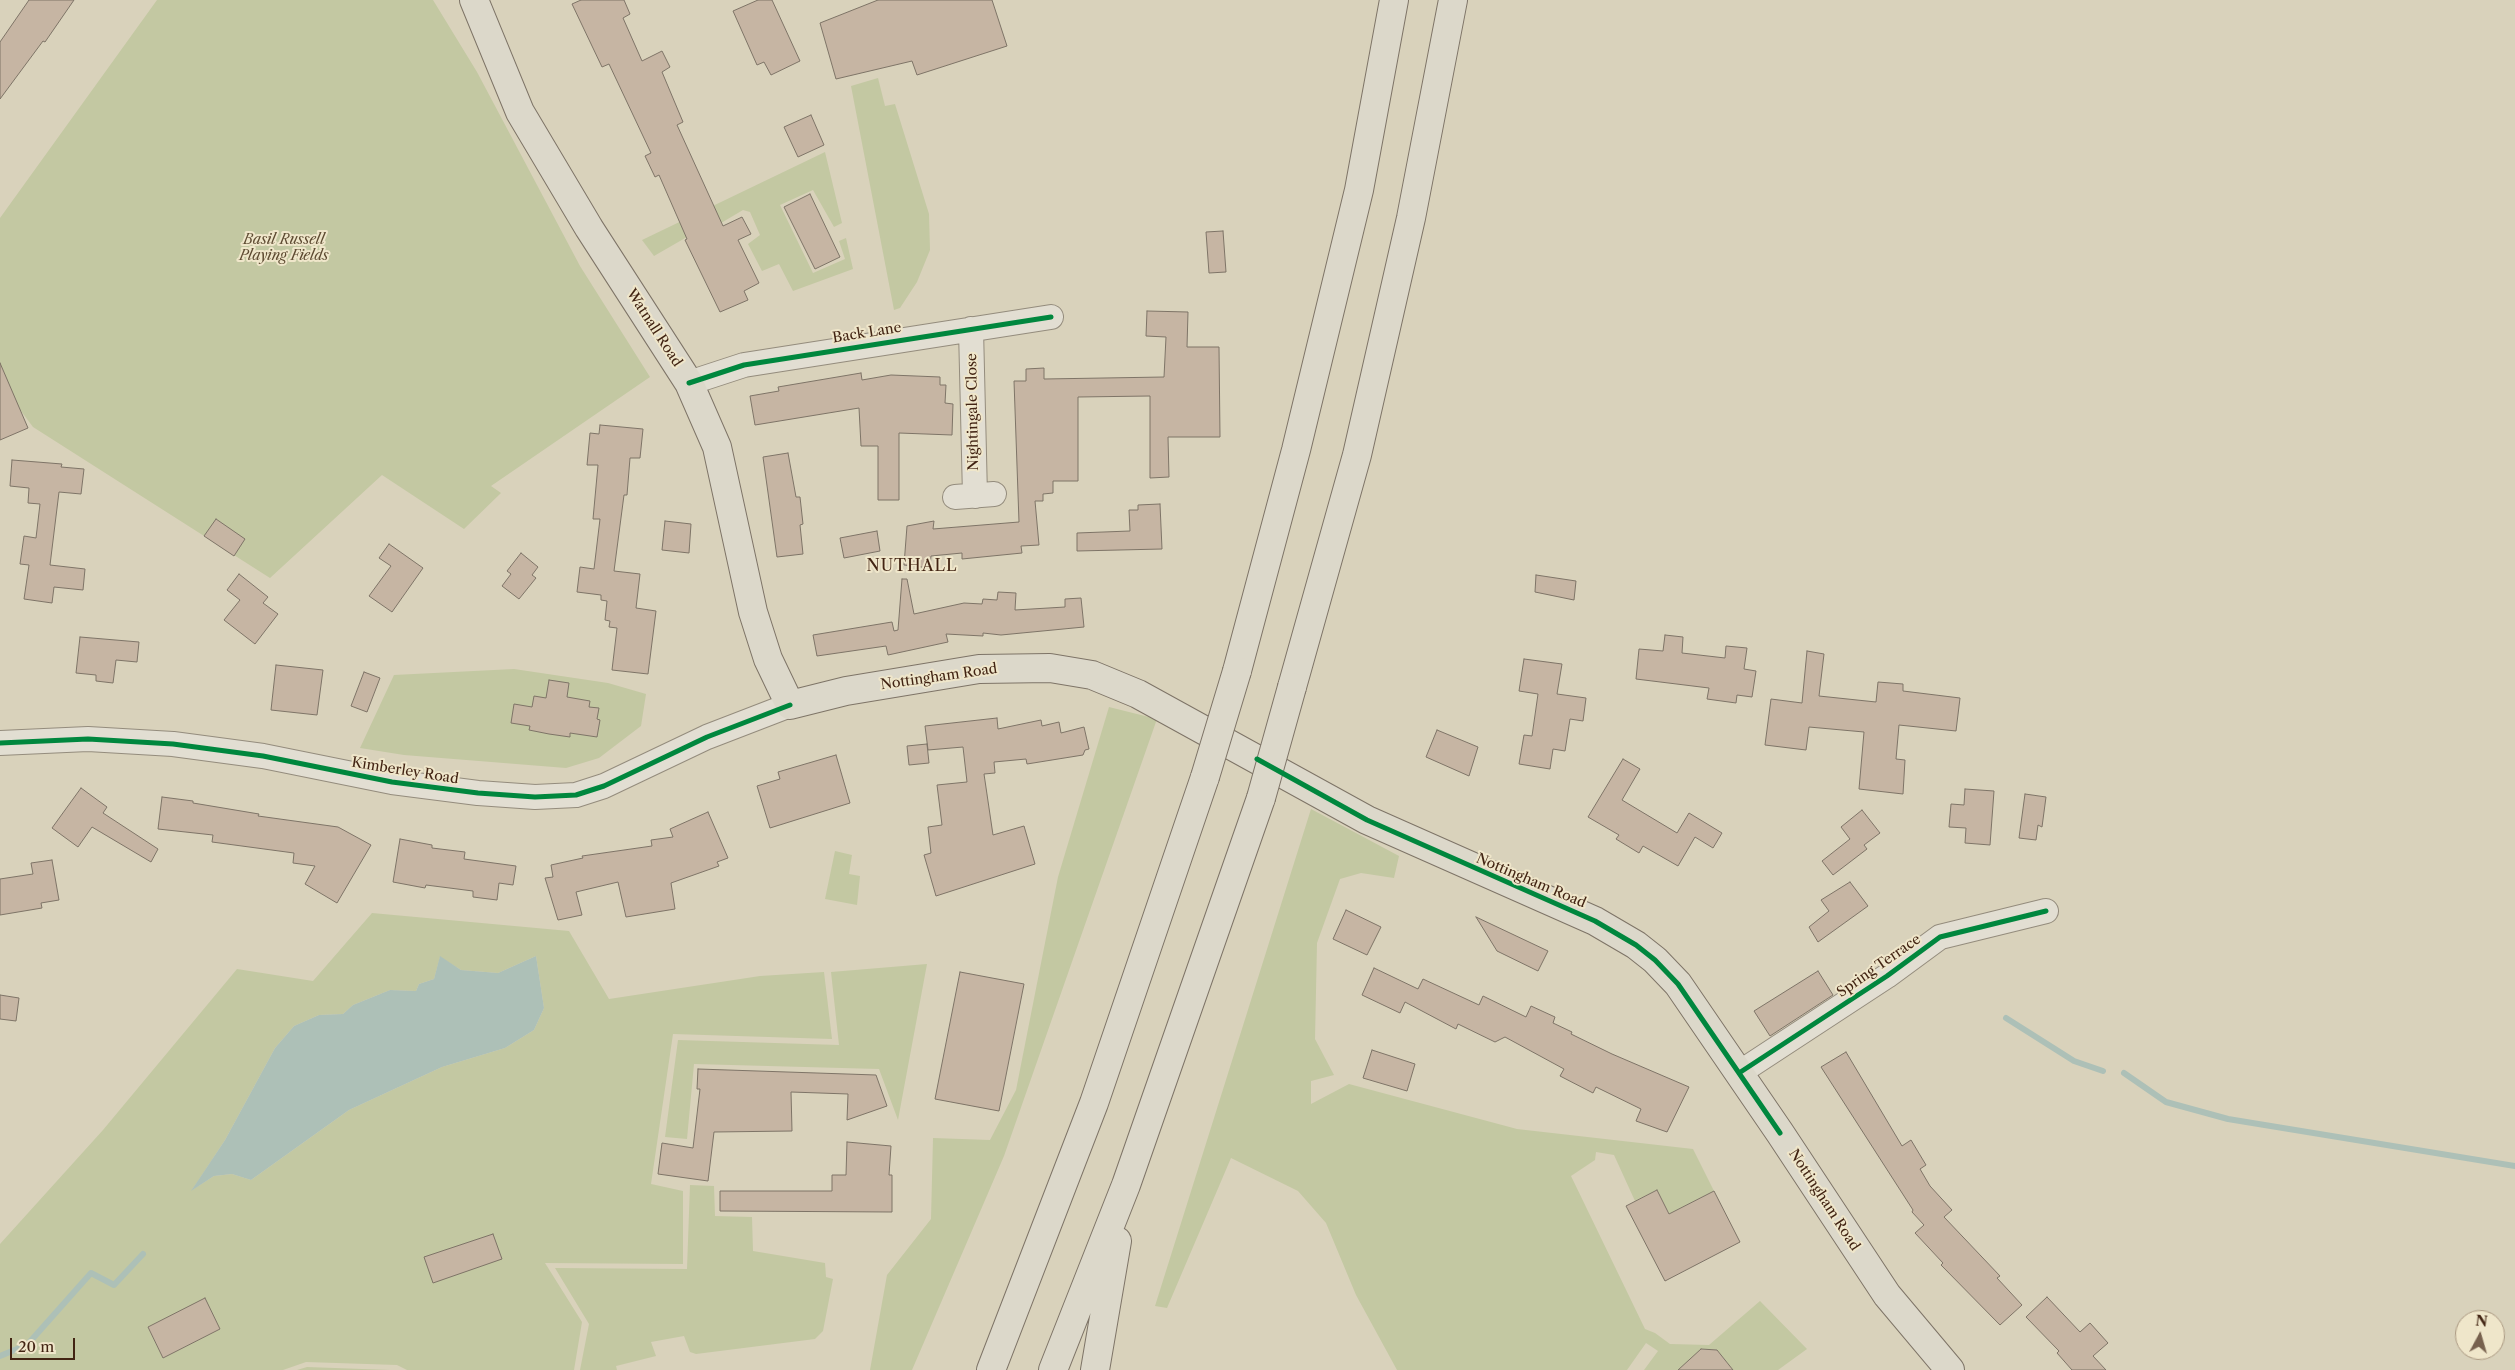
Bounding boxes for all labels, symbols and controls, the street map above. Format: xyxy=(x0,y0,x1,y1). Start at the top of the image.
park label: Basil Russell Playing Fields xyxy=(239,232,329,264)
street label: Watnall Road xyxy=(623,286,685,370)
street label: Back Lane xyxy=(831,319,903,347)
street label: Nightingale Close xyxy=(964,353,982,471)
district label: NUTHALL xyxy=(866,556,958,576)
street label: Nottingham Road xyxy=(880,660,998,694)
street label: Kimberley Road xyxy=(350,754,460,788)
street label: Nottingham Road xyxy=(1474,850,1588,912)
street label: Spring Terrace xyxy=(1834,931,1924,1001)
street label: Nottingham Road xyxy=(1785,1146,1863,1254)
north arrow xyxy=(2455,1310,2505,1360)
text: N xyxy=(2474,1311,2488,1331)
scale bar xyxy=(12,1328,78,1360)
text: 20 m xyxy=(18,1337,54,1356)

